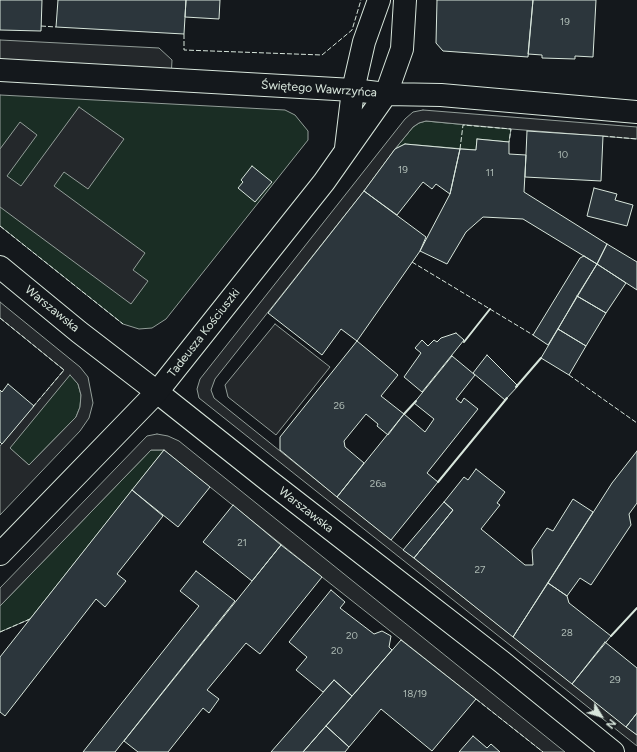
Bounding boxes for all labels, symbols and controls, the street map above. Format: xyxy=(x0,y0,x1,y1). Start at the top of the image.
house number: 19 xyxy=(560,16,570,28)
street label: Świętego Wawrzyńca xyxy=(261,78,377,100)
house number: 10 xyxy=(558,149,568,161)
house number: 19 xyxy=(398,164,408,176)
house number: 11 xyxy=(486,167,494,179)
street label: Warszawska xyxy=(22,283,82,335)
street label: Tadeusza Kościuszki xyxy=(165,286,243,380)
house number: 26 xyxy=(333,400,345,412)
house number: 26a xyxy=(370,478,386,490)
street label: Warszawska xyxy=(276,484,336,536)
house number: 21 xyxy=(237,537,247,549)
house number: 27 xyxy=(475,564,485,576)
house number: 28 xyxy=(561,627,573,639)
house number: 20 xyxy=(346,630,358,642)
house number: 20 xyxy=(331,645,343,657)
house number: 29 xyxy=(609,674,621,686)
house number: 18/19 xyxy=(403,688,427,700)
north arrow xyxy=(581,696,621,736)
text: N xyxy=(603,716,619,731)

